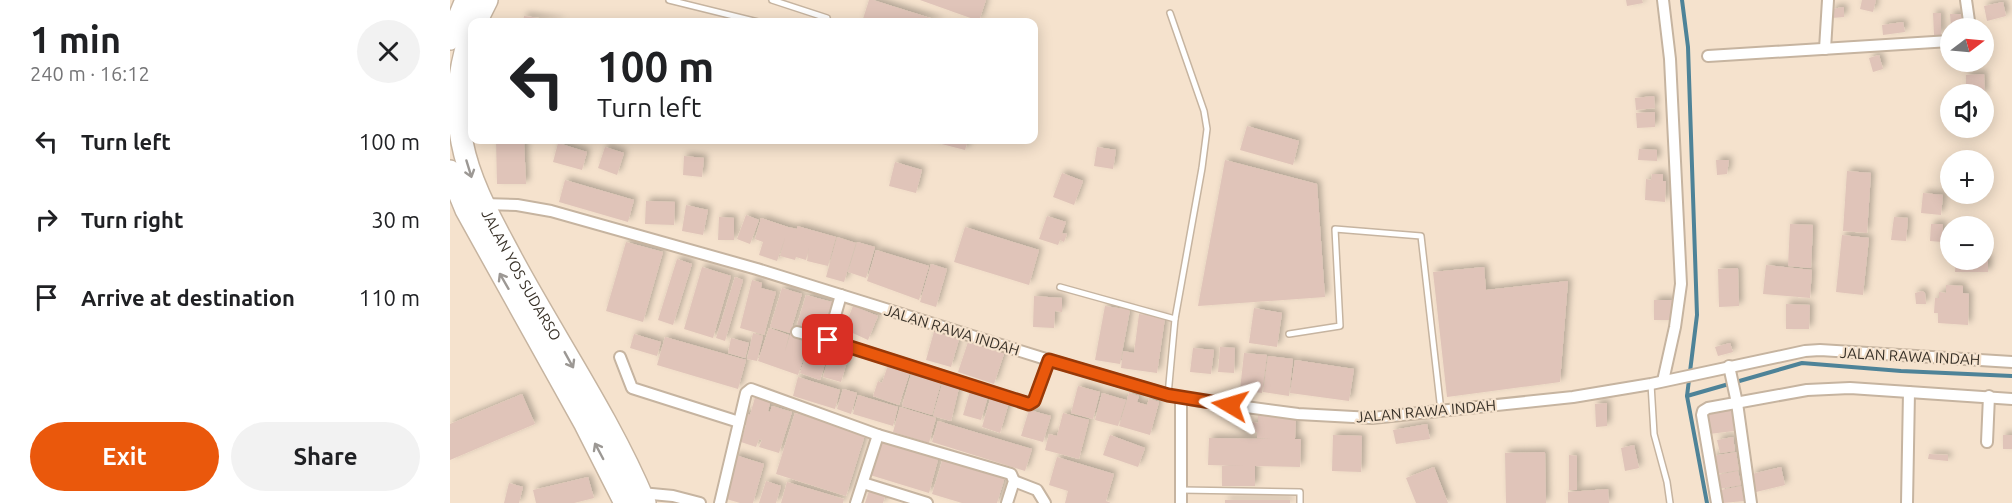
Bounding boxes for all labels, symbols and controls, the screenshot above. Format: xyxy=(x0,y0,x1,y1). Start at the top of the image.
north arrow xyxy=(1940,18,1994,72)
map controls xyxy=(1940,18,1994,270)
text: 1 min xyxy=(30,19,121,60)
button: close xyxy=(357,20,420,83)
icon: left xyxy=(498,42,576,120)
text: 100 m xyxy=(597,43,714,90)
text: 240 m · 16:12 xyxy=(30,62,150,85)
button: sound xyxy=(1940,84,1994,138)
text: Turn left xyxy=(597,92,701,122)
icon: left xyxy=(30,125,63,158)
text: Turn left xyxy=(81,129,171,154)
text: 100 m xyxy=(359,129,420,154)
button: + xyxy=(1940,150,1994,204)
one-way arrow xyxy=(465,159,476,178)
icon: right xyxy=(30,203,63,236)
street label: JALAN YOS SUDARSO xyxy=(479,206,565,343)
text: Turn right xyxy=(81,207,183,232)
text: 30 m xyxy=(371,207,420,232)
button: − xyxy=(1940,216,1994,270)
one-way arrow xyxy=(498,272,509,290)
icon: arrive xyxy=(30,281,63,314)
text: Arrive at destination xyxy=(81,285,295,310)
text: 110 m xyxy=(359,285,420,310)
street label: JALAN RAWA INDAH xyxy=(882,301,1022,359)
pin xyxy=(802,314,853,365)
icon: arrive xyxy=(811,323,844,356)
street label: JALAN RAWA INDAH xyxy=(1839,344,1981,368)
one-way arrow xyxy=(564,351,576,368)
position arrow xyxy=(1198,373,1262,437)
street label: JALAN RAWA INDAH xyxy=(1355,396,1497,426)
button: Exit xyxy=(30,422,219,491)
button: Share xyxy=(231,422,420,491)
one-way arrow xyxy=(593,442,605,460)

